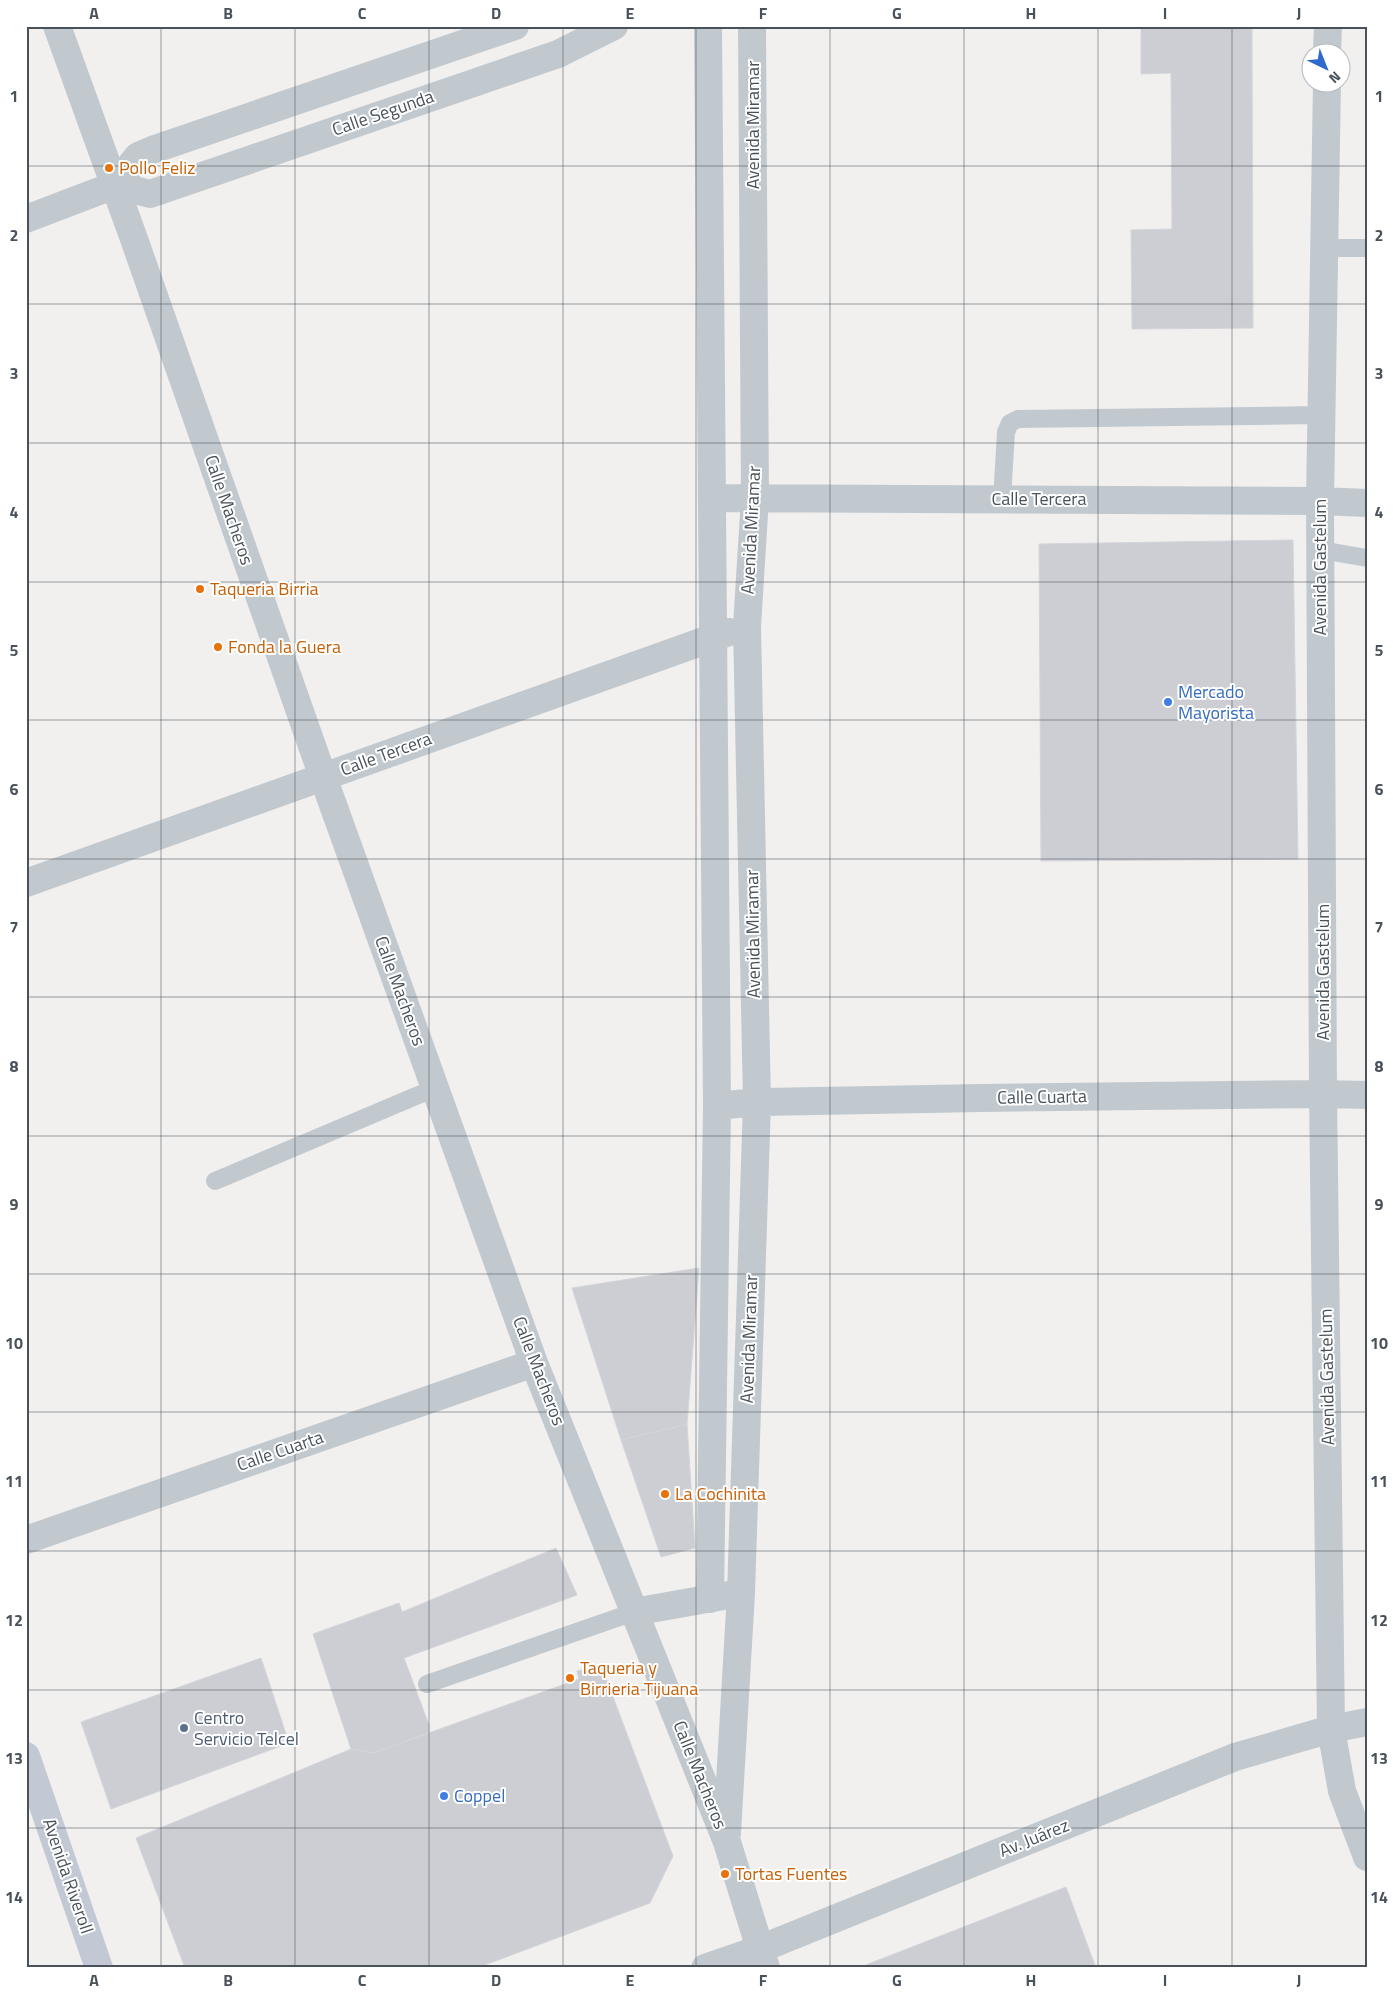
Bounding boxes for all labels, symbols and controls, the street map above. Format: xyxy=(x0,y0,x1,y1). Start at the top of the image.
text: A xyxy=(89,1,99,25)
text: B xyxy=(223,1,233,25)
text: C xyxy=(358,1,367,25)
text: D xyxy=(491,1,501,25)
text: E xyxy=(626,1,635,25)
text: F xyxy=(759,1,768,25)
text: G xyxy=(892,1,902,25)
text: H xyxy=(1026,1,1036,25)
text: I xyxy=(1163,1,1167,25)
text: J xyxy=(1297,1,1301,25)
north arrow xyxy=(1300,42,1350,92)
street label: Avenida Miramar xyxy=(739,61,766,189)
text: N xyxy=(1324,67,1346,89)
street label: Calle Segunda xyxy=(328,82,437,143)
text: 1 xyxy=(10,84,18,108)
text: 1 xyxy=(1375,84,1383,108)
place label: Pollo Feliz xyxy=(119,154,195,181)
marker: Pollo Feliz xyxy=(103,162,115,174)
text: 2 xyxy=(10,223,18,247)
text: 2 xyxy=(1375,223,1383,247)
text: 3 xyxy=(10,361,18,385)
text: 3 xyxy=(1375,361,1383,385)
street label: Calle Macheros xyxy=(198,451,261,569)
street label: Avenida Miramar xyxy=(734,465,767,595)
street label: Calle Tercera xyxy=(991,485,1087,512)
street label: Avenida Gastelum xyxy=(1306,499,1333,635)
text: 4 xyxy=(10,500,19,524)
text: 4 xyxy=(1375,500,1384,524)
place label: Taqueria Birria xyxy=(210,575,319,602)
marker: Taqueria Birria xyxy=(194,583,206,595)
place label: Fonda la Guera xyxy=(228,633,341,660)
text: 5 xyxy=(10,638,19,662)
text: 5 xyxy=(1375,638,1384,662)
marker: Fonda la Guera xyxy=(212,641,224,653)
place label: Mercado Mayorista xyxy=(1178,678,1254,726)
marker: Mercado Mayorista xyxy=(1162,696,1174,708)
street label: Calle Tercera xyxy=(336,725,435,783)
text: 6 xyxy=(10,777,19,801)
text: 6 xyxy=(1375,777,1384,801)
street label: Avenida Miramar xyxy=(738,869,767,999)
street label: Avenida Gastelum xyxy=(1309,904,1336,1040)
text: 7 xyxy=(10,915,18,939)
text: 7 xyxy=(1375,915,1383,939)
street label: Calle Macheros xyxy=(368,932,433,1049)
text: 8 xyxy=(10,1054,19,1078)
text: 8 xyxy=(1375,1054,1384,1078)
street label: Calle Cuarta xyxy=(997,1082,1087,1111)
text: 9 xyxy=(10,1192,19,1216)
text: 9 xyxy=(1375,1192,1384,1216)
street label: Avenida Miramar xyxy=(733,1274,764,1404)
street label: Avenida Gastelum xyxy=(1312,1308,1341,1446)
street label: Calle Macheros xyxy=(506,1312,573,1429)
text: 10 xyxy=(5,1331,23,1355)
text: 10 xyxy=(1370,1331,1388,1355)
street label: Calle Cuarta xyxy=(233,1423,327,1478)
text: 11 xyxy=(5,1469,23,1493)
text: 11 xyxy=(1370,1469,1388,1493)
place label: La Cochinita xyxy=(675,1480,766,1507)
marker: La Cochinita xyxy=(659,1488,671,1500)
text: 12 xyxy=(5,1608,23,1632)
text: 12 xyxy=(1370,1608,1388,1632)
place label: Taqueria y Birrieria Tijuana xyxy=(580,1654,698,1702)
marker: Taqueria y Birrieria Tijuana xyxy=(564,1672,576,1684)
place label: Centro Servicio Telcel xyxy=(194,1704,299,1752)
street label: Calle Macheros xyxy=(666,1717,734,1833)
marker: Centro Servicio Telcel xyxy=(178,1722,190,1734)
text: 13 xyxy=(5,1746,23,1770)
text: 13 xyxy=(1370,1746,1388,1770)
place label: Coppel xyxy=(454,1782,505,1809)
marker: Coppel xyxy=(438,1790,450,1802)
street label: Av. Juárez xyxy=(995,1811,1073,1864)
street label: Avenida Riveroll xyxy=(36,1814,101,1937)
place label: Tortas Fuentes xyxy=(735,1860,847,1887)
marker: Tortas Fuentes xyxy=(719,1868,731,1880)
text: 14 xyxy=(5,1885,23,1909)
text: 14 xyxy=(1370,1885,1388,1909)
text: A xyxy=(89,1968,99,1992)
text: B xyxy=(223,1968,233,1992)
text: C xyxy=(358,1968,367,1992)
text: D xyxy=(491,1968,501,1992)
text: E xyxy=(626,1968,635,1992)
text: F xyxy=(759,1968,768,1992)
text: G xyxy=(892,1968,902,1992)
text: H xyxy=(1026,1968,1036,1992)
text: I xyxy=(1163,1968,1167,1992)
text: J xyxy=(1297,1968,1301,1992)

